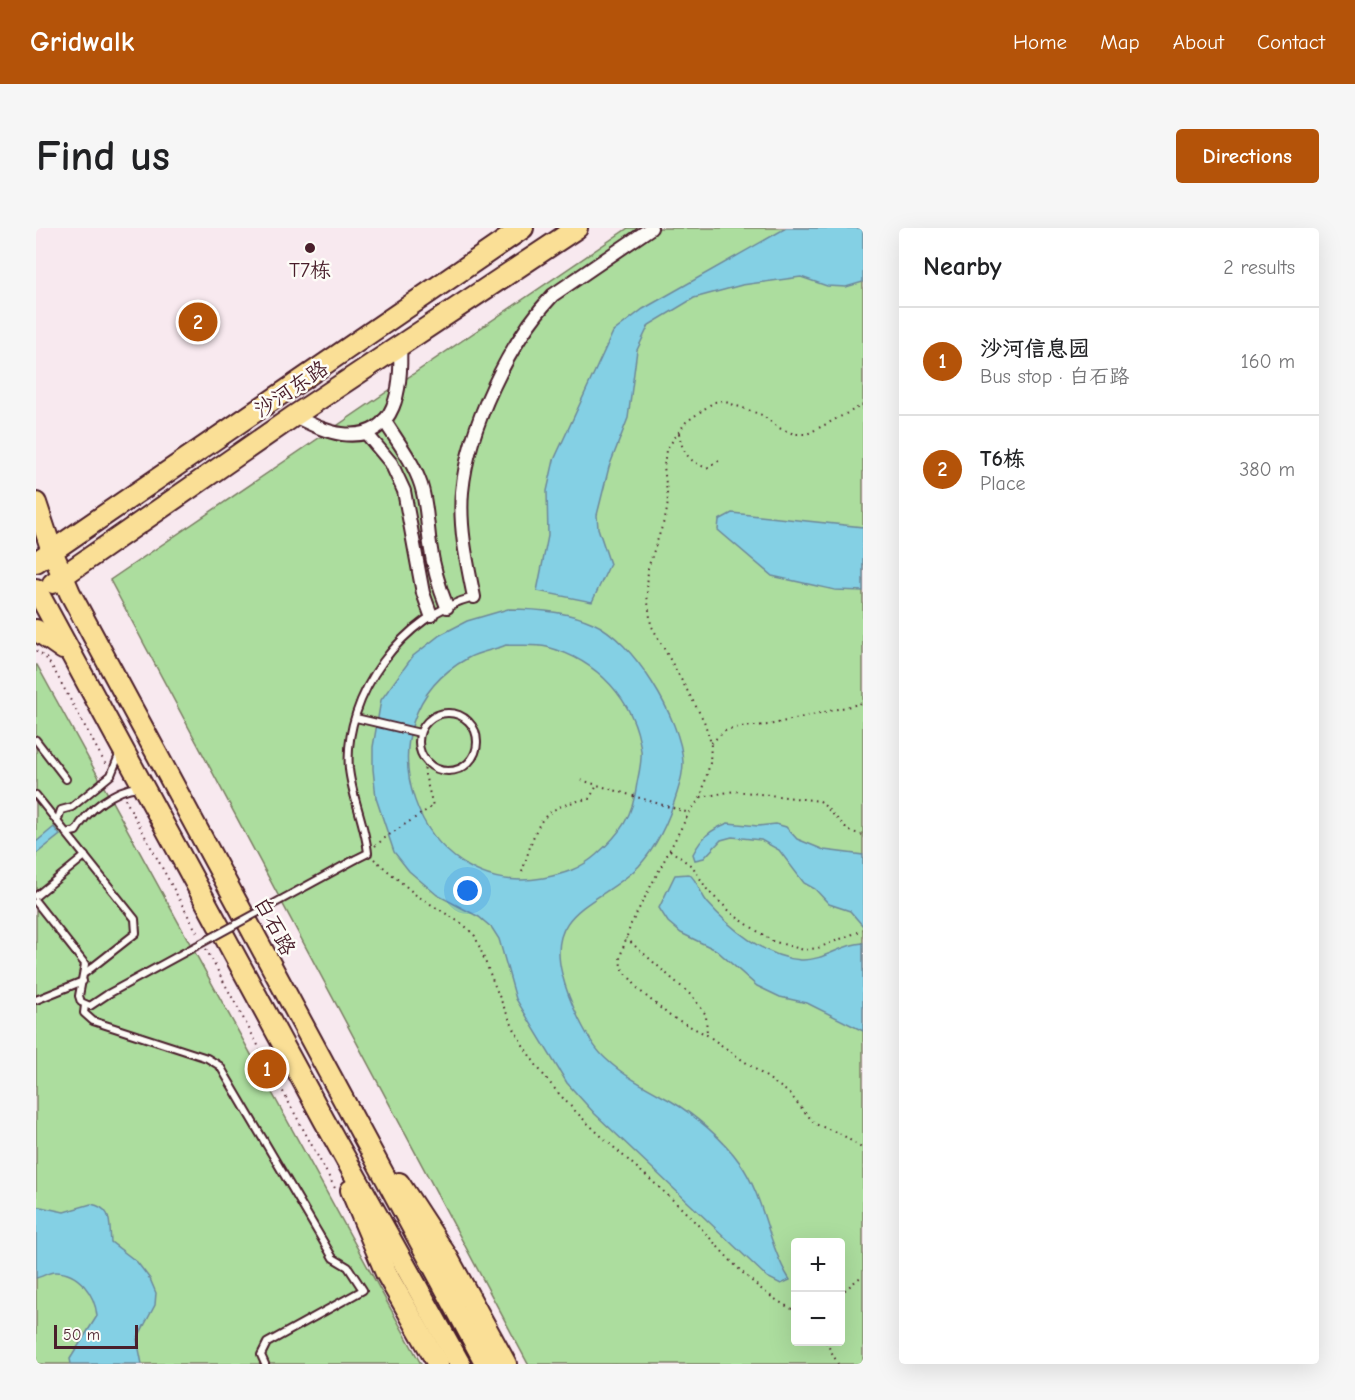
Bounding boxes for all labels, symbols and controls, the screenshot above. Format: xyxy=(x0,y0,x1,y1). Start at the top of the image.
text: Gridwalk xyxy=(30,26,134,58)
text: Home xyxy=(1013,30,1067,54)
text: Map xyxy=(1100,30,1140,54)
text: About xyxy=(1173,30,1224,54)
text: Contact xyxy=(1257,30,1325,54)
button: Directions xyxy=(1176,129,1319,183)
text: Find us xyxy=(36,132,170,181)
marker: T7栋 xyxy=(303,241,317,255)
text: Nearby xyxy=(923,252,1002,282)
text: 2 results xyxy=(1223,256,1295,279)
place label: T7栋 xyxy=(289,258,331,282)
pin: 2 xyxy=(178,300,218,344)
text: 沙河信息园 xyxy=(980,336,1090,362)
text: 1 xyxy=(939,350,946,373)
text: 160 m xyxy=(1241,350,1295,373)
street label: 沙河东路 xyxy=(249,356,333,422)
text: Bus stop · 白石路 xyxy=(980,365,1129,388)
text: T6栋 xyxy=(980,446,1025,472)
text: 2 xyxy=(938,458,947,481)
text: 380 m xyxy=(1239,458,1295,481)
text: Place xyxy=(980,472,1026,495)
your location xyxy=(453,876,482,905)
street label: 白石路 xyxy=(250,893,300,959)
pin: 1 xyxy=(248,1046,286,1092)
map controls xyxy=(791,1238,845,1346)
button: + xyxy=(791,1238,845,1292)
button: − xyxy=(791,1292,845,1346)
scale bar xyxy=(54,1322,138,1350)
text: 50 m xyxy=(63,1326,100,1344)

